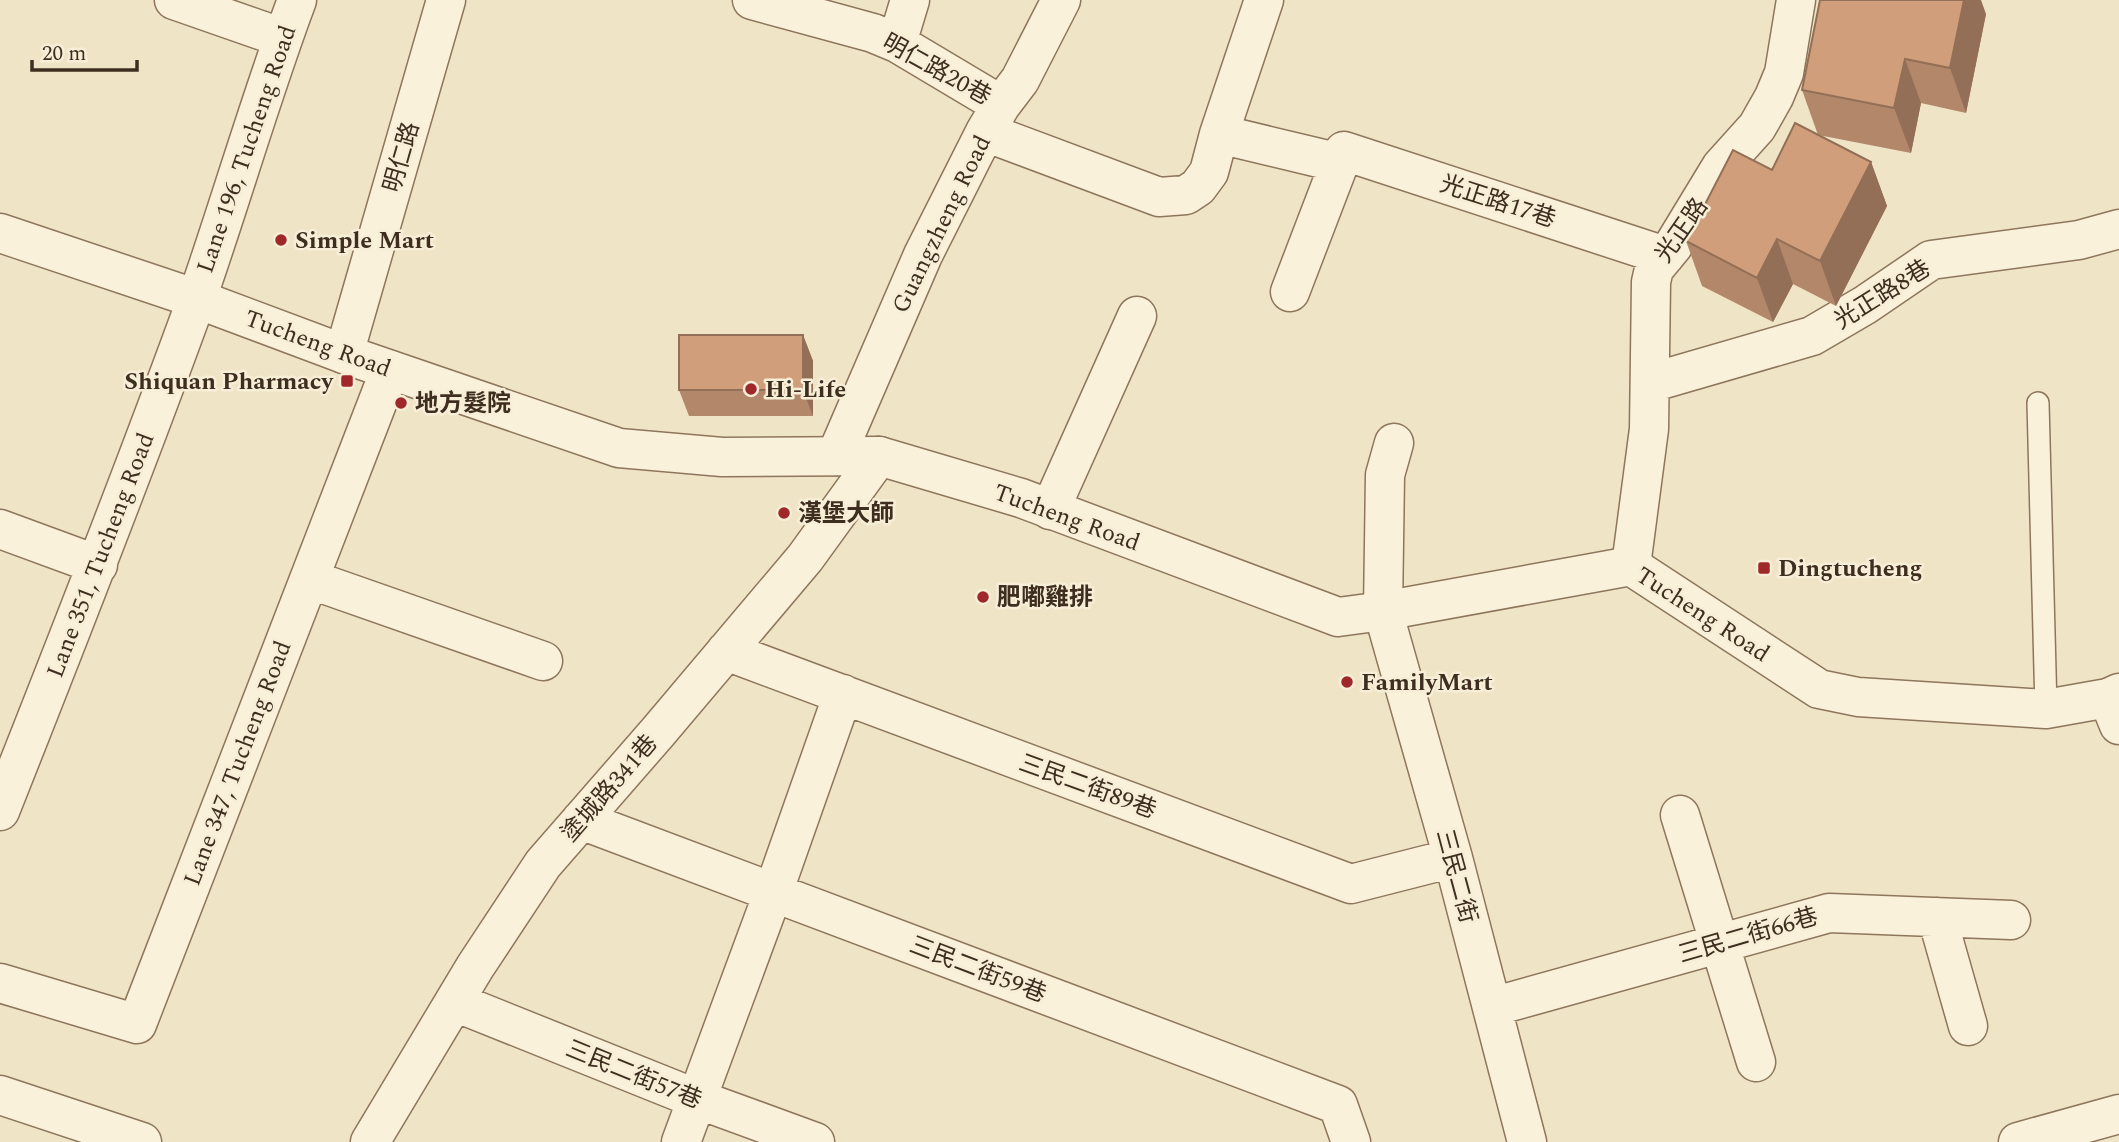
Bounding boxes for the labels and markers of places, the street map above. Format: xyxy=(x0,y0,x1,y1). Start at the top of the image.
place label: Simple Mart xyxy=(295,223,434,259)
marker: Simple Mart xyxy=(273,232,289,248)
place label: Shiquan Pharmacy xyxy=(124,364,335,400)
place label: Hi-Life xyxy=(765,372,846,408)
marker: Shiquan Pharmacy xyxy=(339,373,355,389)
marker: Hi-Life xyxy=(743,381,759,397)
place label: 地方髮院 xyxy=(415,386,511,422)
marker: 地方髮院 xyxy=(393,395,409,411)
place label: 漢堡大師 xyxy=(798,496,894,532)
marker: 漢堡大師 xyxy=(776,505,792,521)
place label: Dingtucheng xyxy=(1778,551,1922,587)
marker: Dingtucheng xyxy=(1756,560,1772,576)
place label: 肥嘟雞排 xyxy=(997,580,1093,616)
marker: 肥嘟雞排 xyxy=(975,589,991,605)
place label: FamilyMart xyxy=(1361,665,1493,701)
marker: FamilyMart xyxy=(1339,674,1355,690)

